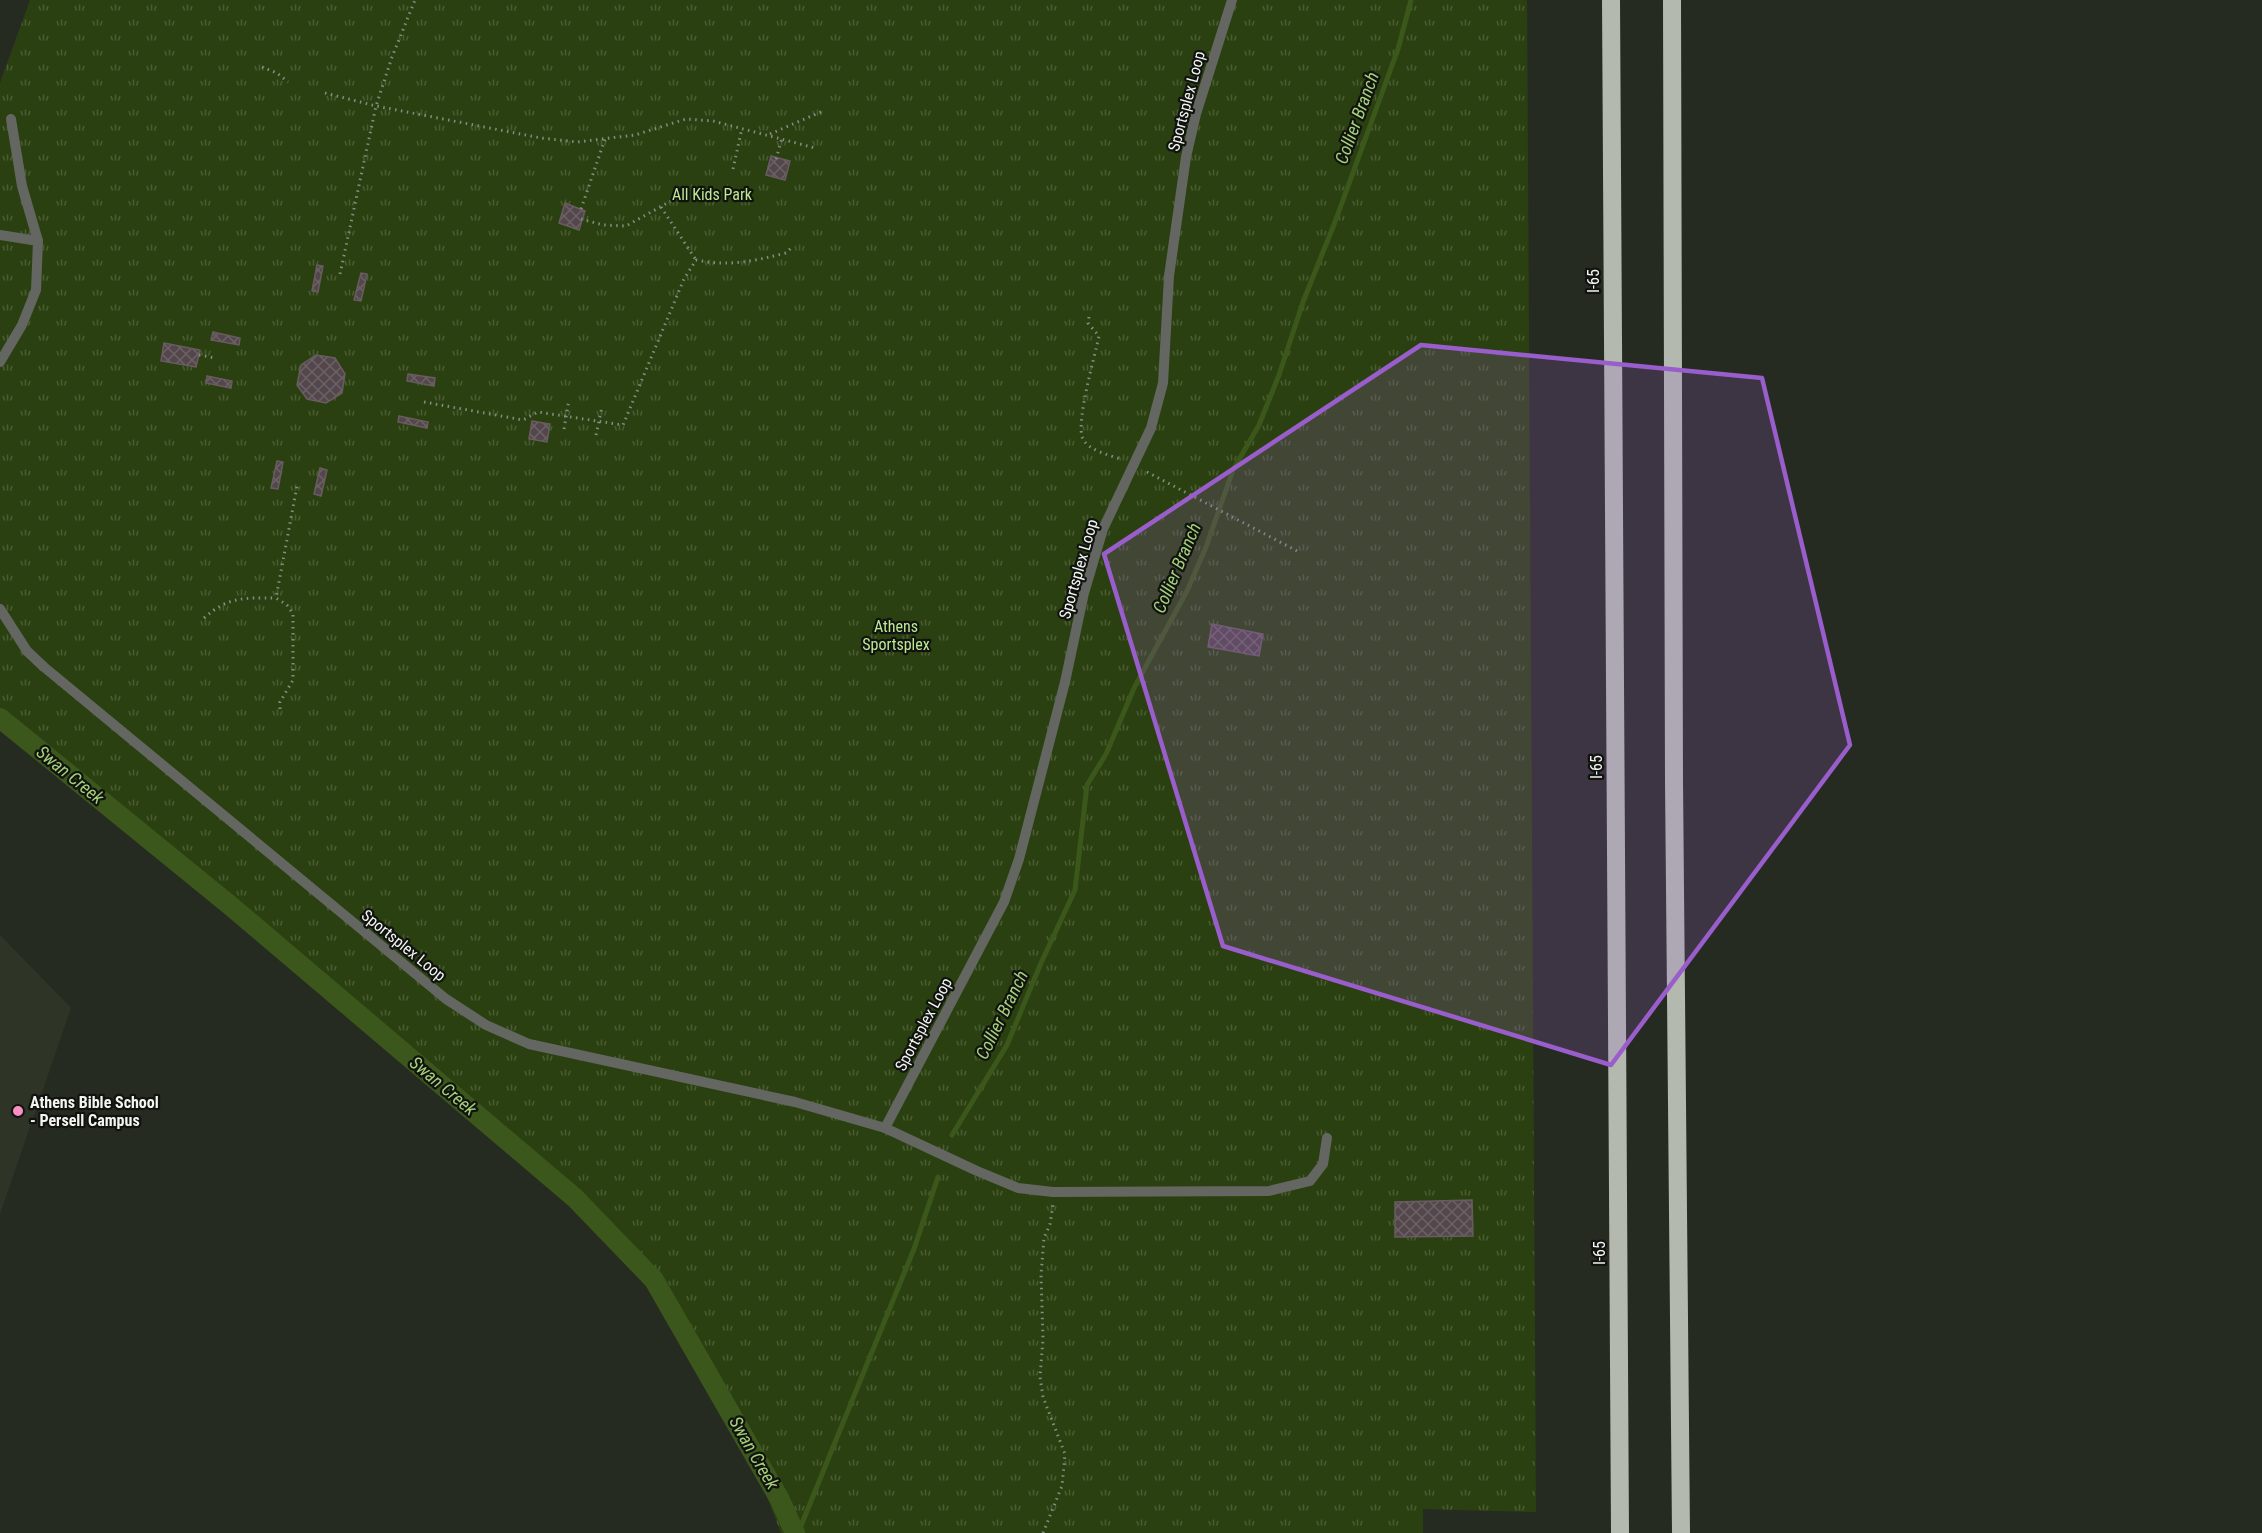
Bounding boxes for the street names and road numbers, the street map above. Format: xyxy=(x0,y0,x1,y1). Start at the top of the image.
street label: Sportsplex Loop xyxy=(1164,49,1209,153)
street label: I-65 xyxy=(1584,269,1603,293)
street label: Sportsplex Loop xyxy=(1055,517,1102,621)
street label: I-65 xyxy=(1587,755,1606,779)
street label: Sportsplex Loop xyxy=(358,906,450,985)
street label: Sportsplex Loop xyxy=(891,974,956,1074)
street label: I-65 xyxy=(1590,1241,1609,1265)

